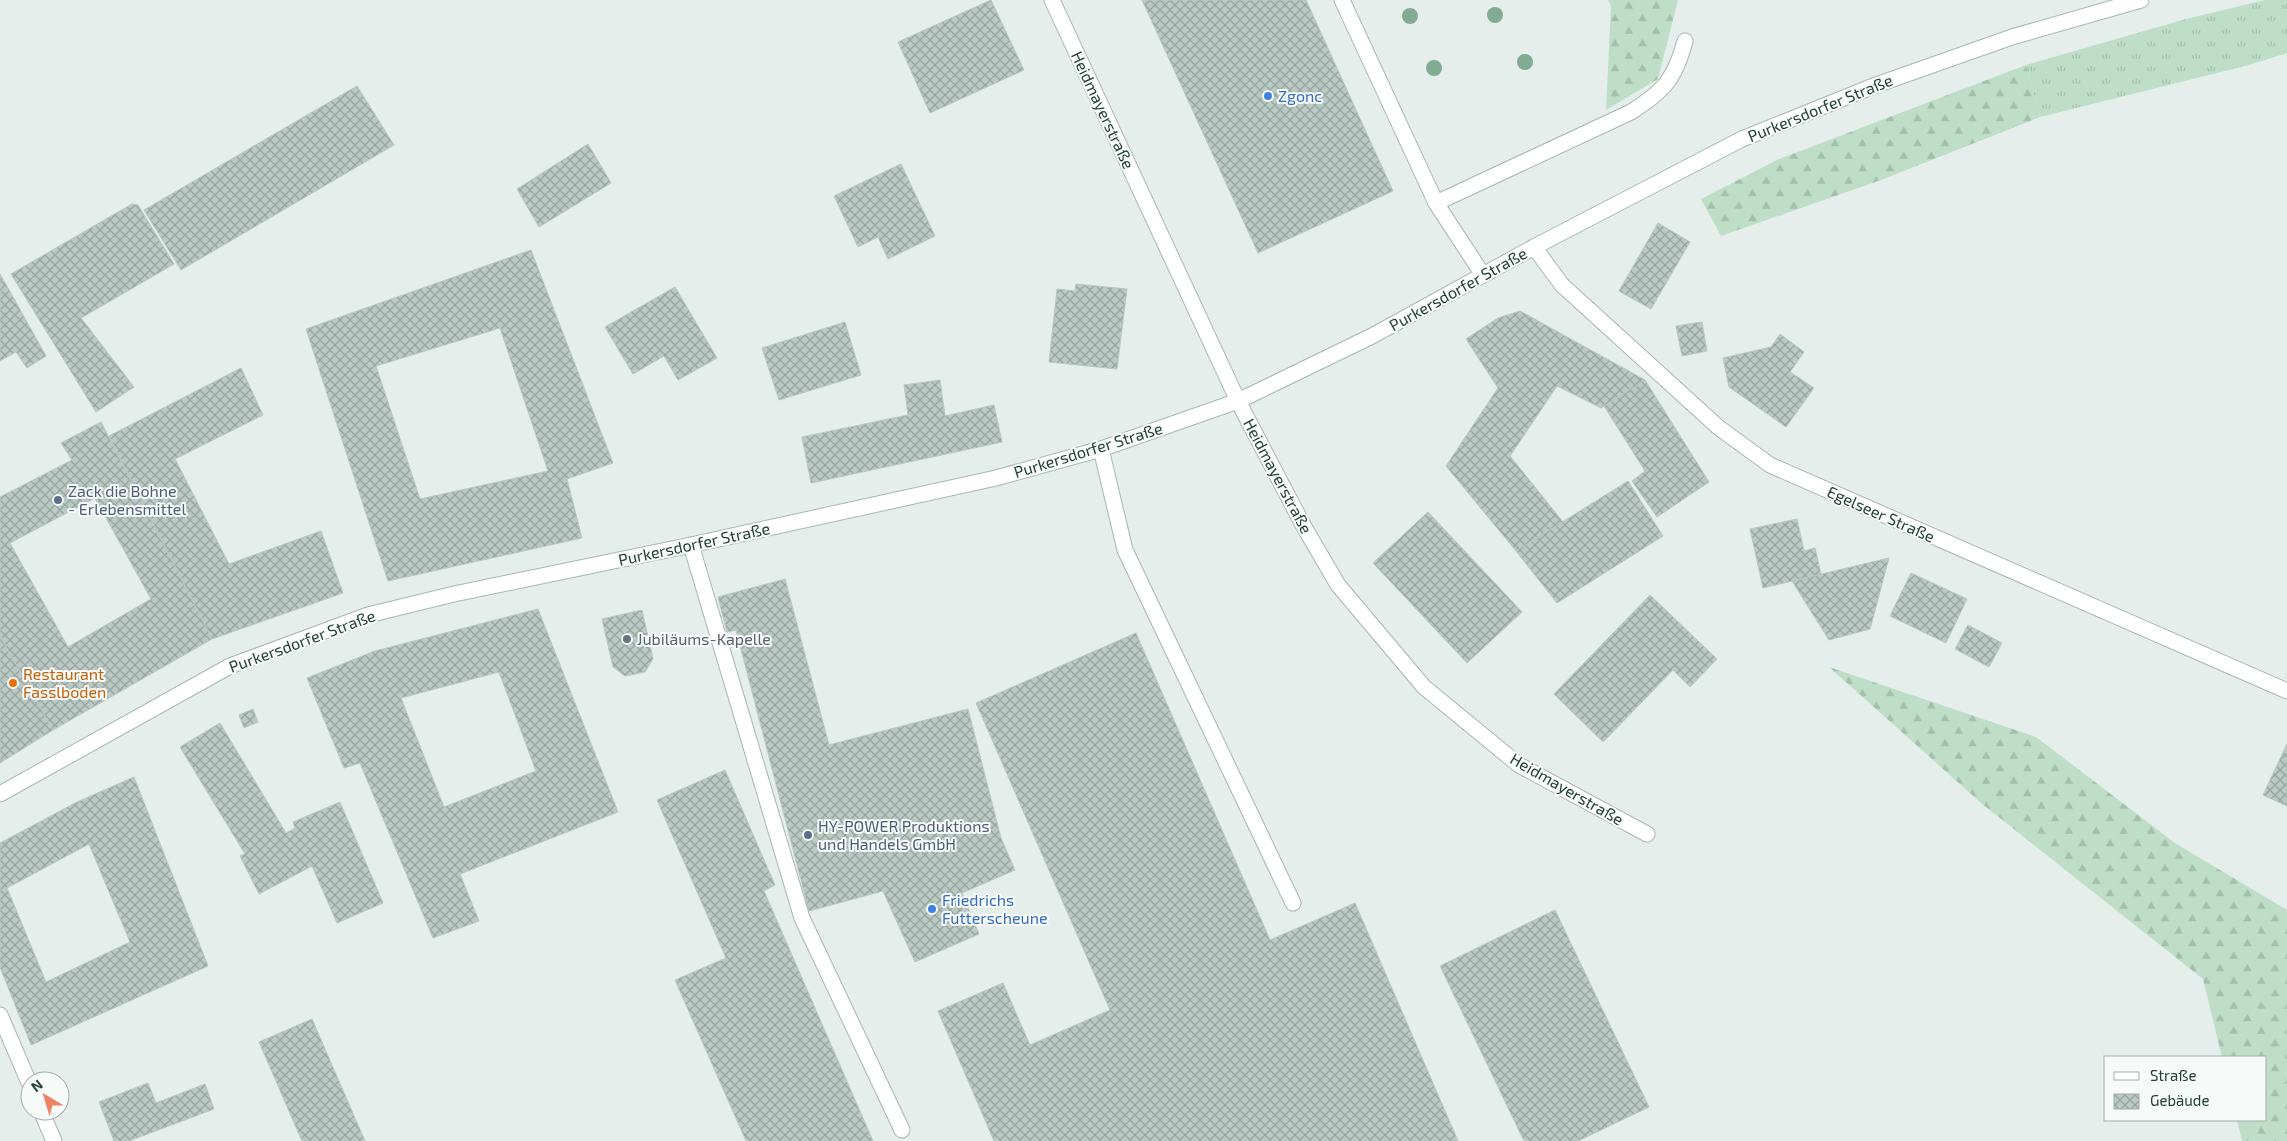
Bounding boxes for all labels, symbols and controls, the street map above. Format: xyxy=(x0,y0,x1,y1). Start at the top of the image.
street label: Heidmayerstraße xyxy=(1068,48,1139,172)
street label: Purkersdorfer Straße xyxy=(1745,70,1895,145)
place label: Zgonc xyxy=(1278,86,1322,105)
marker: Zgonc xyxy=(1262,90,1274,102)
street label: Purkersdorfer Straße xyxy=(1386,243,1530,334)
street label: Heidmayerstraße xyxy=(1240,415,1317,536)
street label: Purkersdorfer Straße xyxy=(1011,418,1164,481)
place label: Zack die Bohne - Erlebensmittel xyxy=(68,481,186,518)
street label: Egelseer Straße xyxy=(1824,481,1938,546)
marker: Zack die Bohne - Erlebensmittel xyxy=(52,494,64,506)
street label: Purkersdorfer Straße xyxy=(616,518,771,569)
street label: Purkersdorfer Straße xyxy=(226,605,378,676)
place label: Jubiläums-Kapelle xyxy=(637,629,771,648)
marker: Jubiläums-Kapelle xyxy=(621,633,633,645)
place label: Restaurant Fasslboden xyxy=(23,664,106,701)
marker: Restaurant Fasslboden xyxy=(7,677,19,689)
street label: Heidmayerstraße xyxy=(1507,748,1627,829)
place label: HY-POWER Produktions und Handels GmbH xyxy=(818,816,990,853)
marker: HY-POWER Produktions und Handels GmbH xyxy=(802,829,814,841)
place label: Friedrichs Futterscheune xyxy=(942,890,1048,927)
marker: Friedrichs Futterscheune xyxy=(926,903,938,915)
legend xyxy=(2104,1056,2267,1121)
text: Straße xyxy=(2150,1066,2196,1084)
north arrow xyxy=(20,1071,70,1121)
text: N xyxy=(27,1076,46,1095)
text: Gebäude xyxy=(2150,1091,2209,1109)

